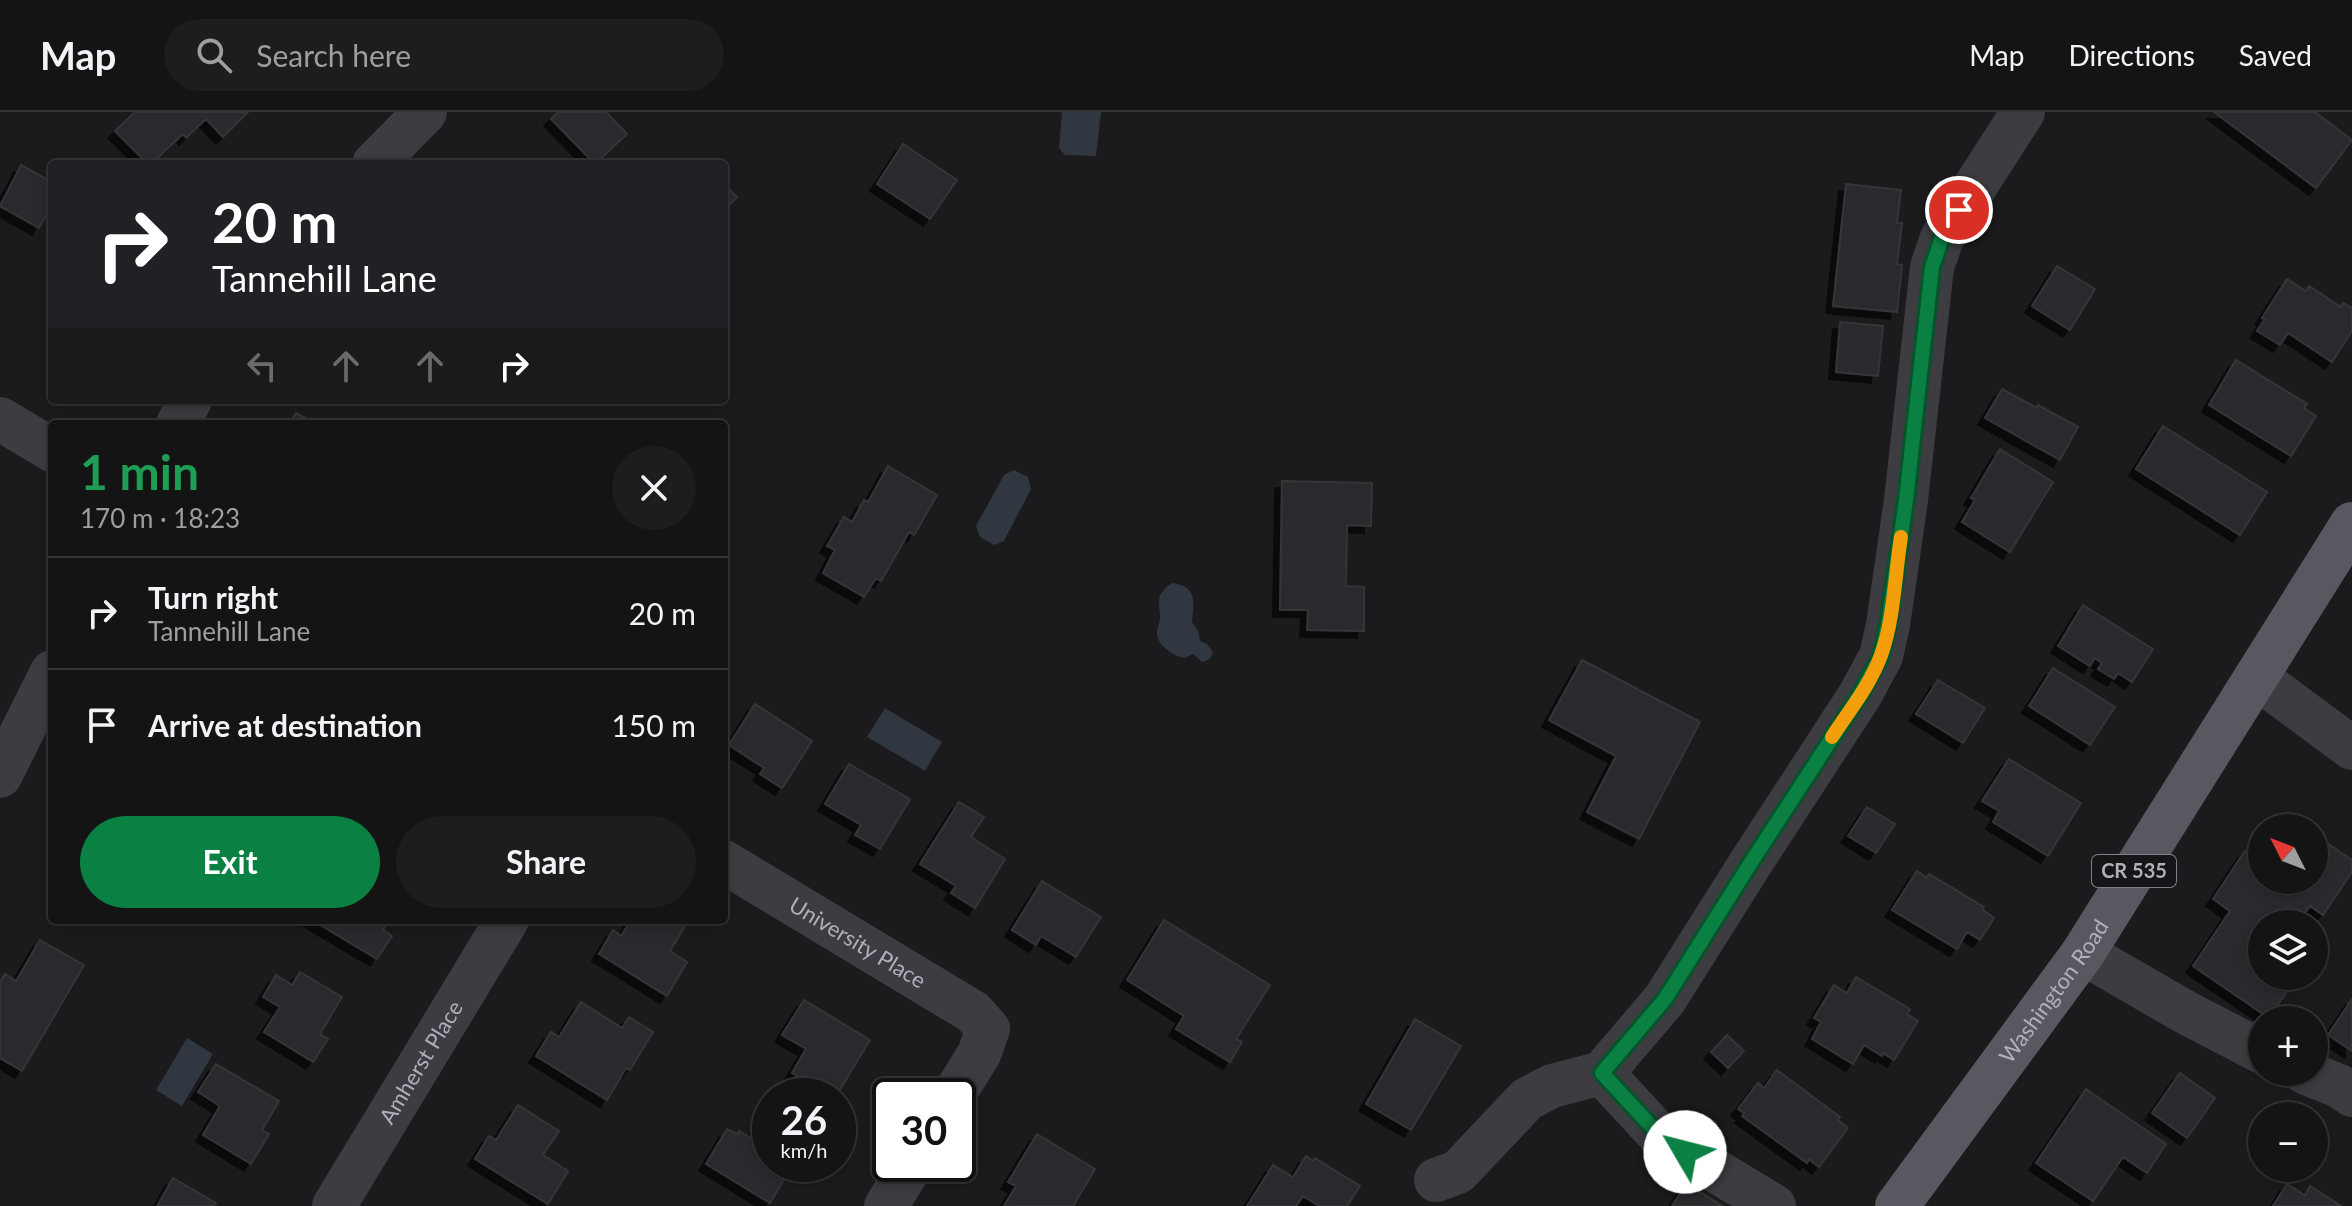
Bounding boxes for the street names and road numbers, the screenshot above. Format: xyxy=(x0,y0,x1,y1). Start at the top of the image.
road number: CR 535 xyxy=(2092,855,2176,887)
street label: University Place xyxy=(785,891,931,993)
street label: Washington Road xyxy=(1993,914,2114,1068)
street label: Amherst Place xyxy=(373,995,468,1129)

